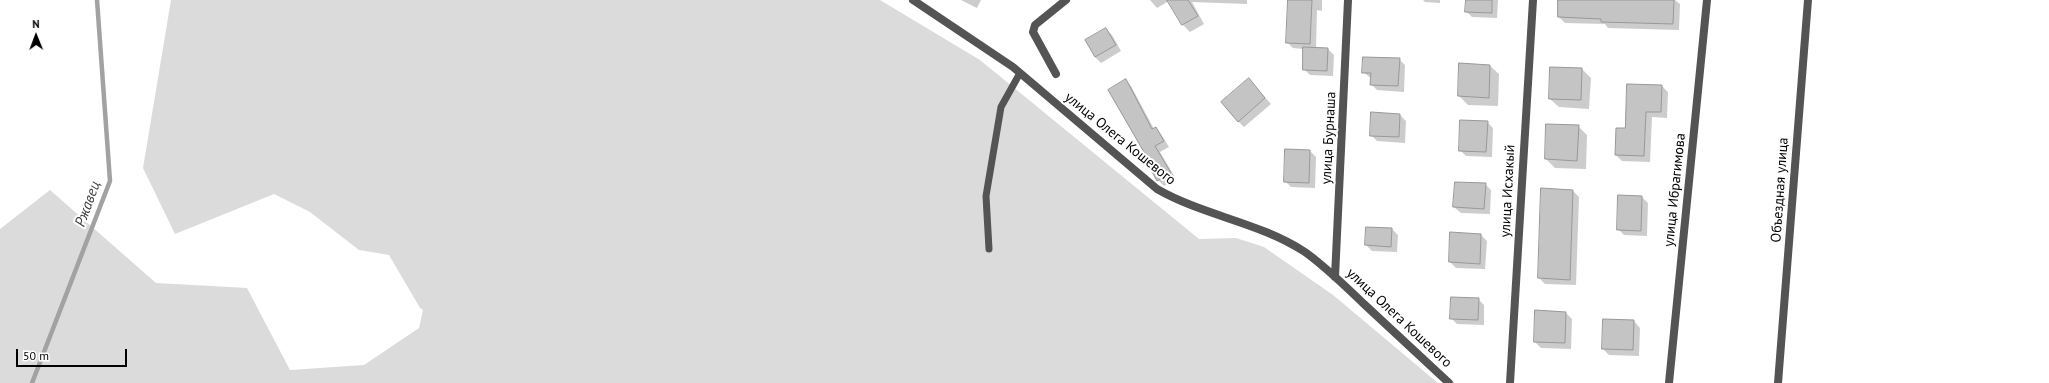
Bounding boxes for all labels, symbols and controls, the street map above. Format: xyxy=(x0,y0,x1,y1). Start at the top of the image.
north arrow xyxy=(16,16,56,56)
text: N xyxy=(32,17,40,31)
street label: улица Олега Кошевого xyxy=(1061,89,1179,189)
street label: улица Бурнаша xyxy=(1318,91,1340,185)
street label: улица Ибрагимова xyxy=(1661,132,1689,248)
street label: Объездная улица xyxy=(1768,137,1792,243)
street label: улица Исхакый xyxy=(1497,144,1519,238)
water label: Ржавец xyxy=(71,179,105,229)
street label: улица Олега Кошевого xyxy=(1343,265,1455,371)
scale bar xyxy=(18,341,129,367)
text: 50 m xyxy=(23,348,49,363)

